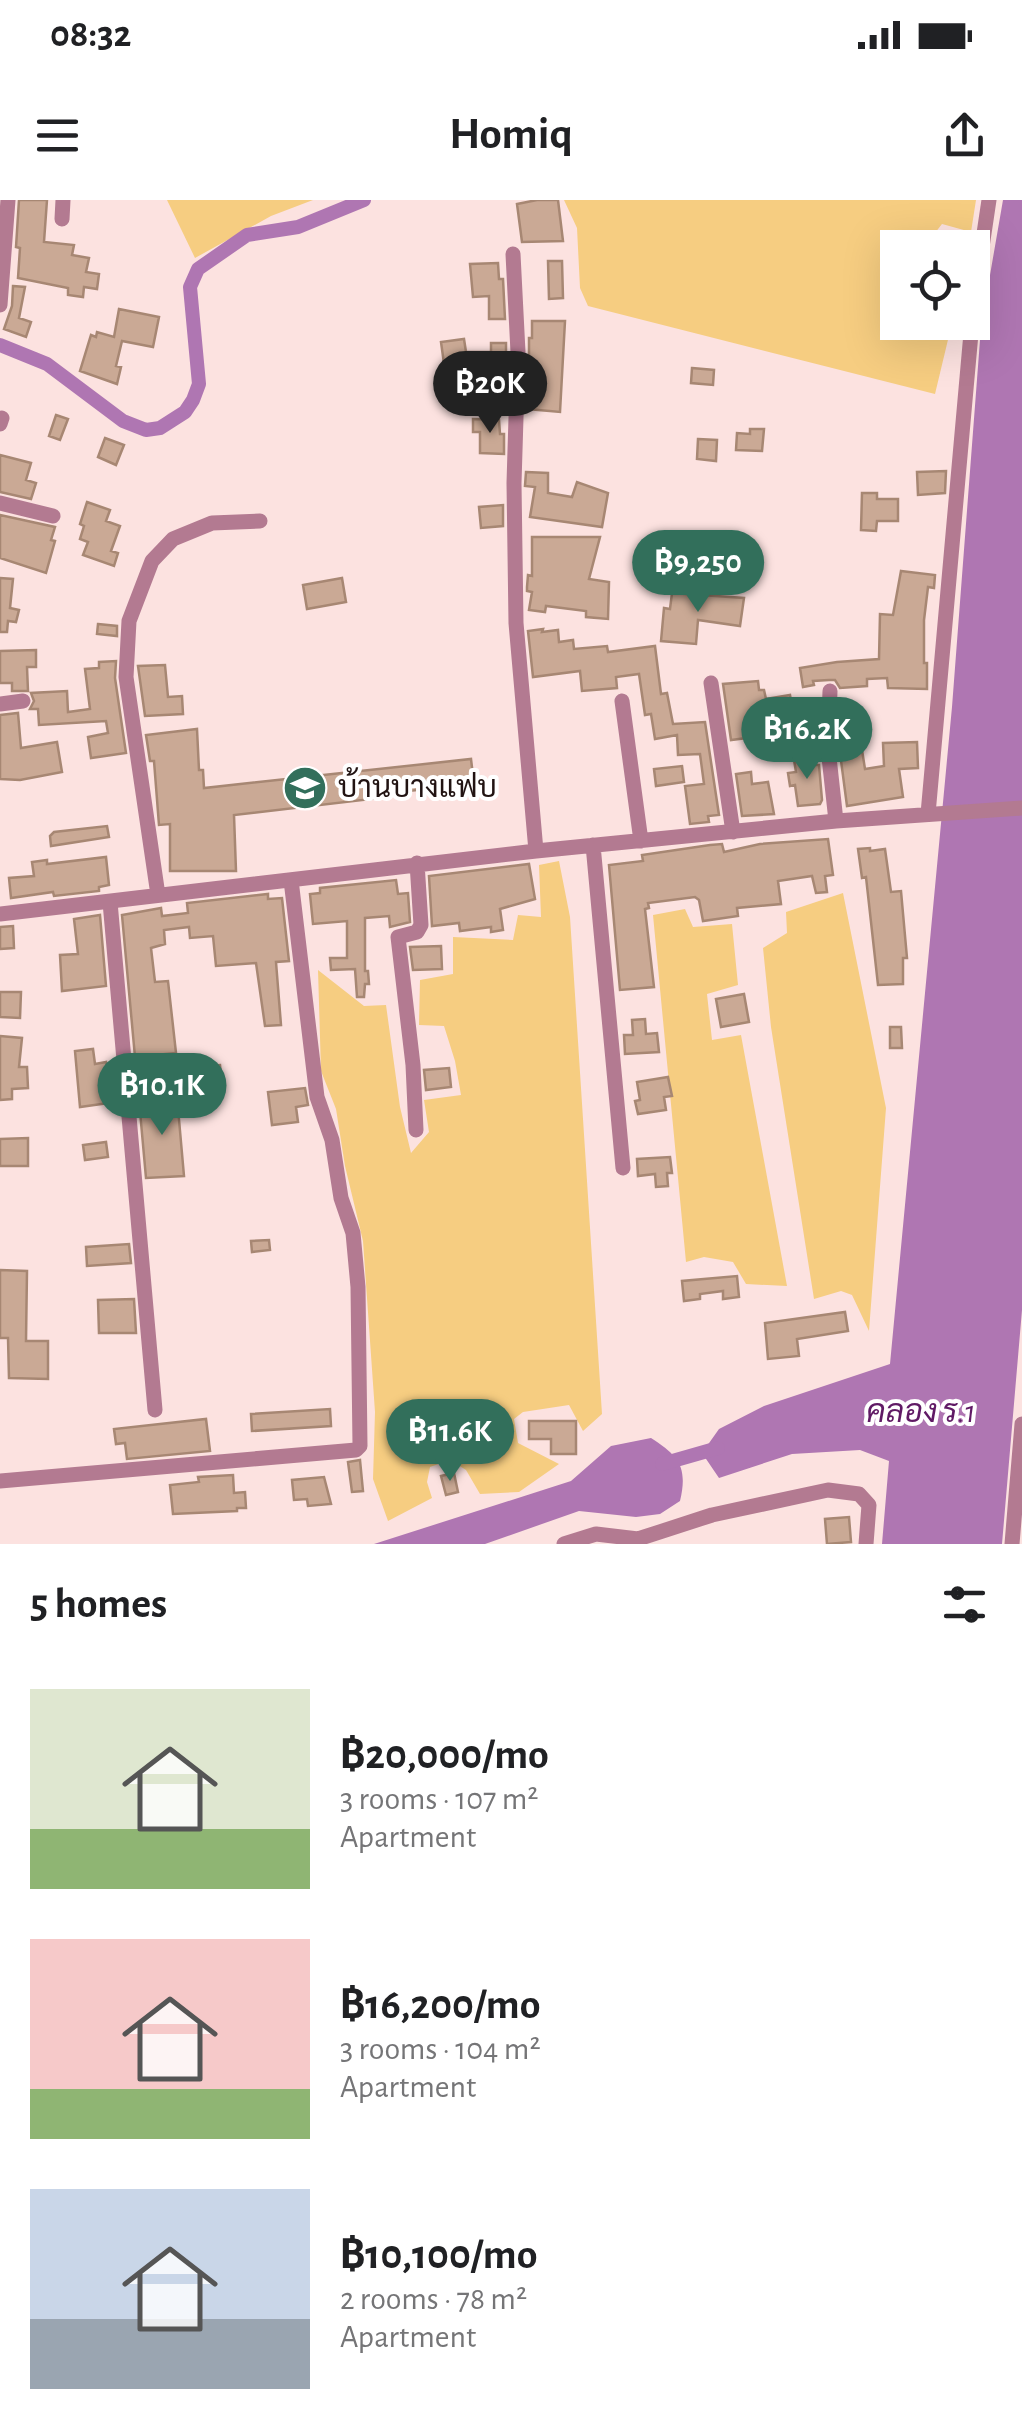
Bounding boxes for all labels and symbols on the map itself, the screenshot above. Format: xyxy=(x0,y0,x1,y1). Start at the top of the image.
pin: ฿20K xyxy=(431,351,549,436)
pin: ฿9,250 xyxy=(617,530,779,615)
pin: ฿16.2K xyxy=(726,697,888,782)
school or university icon: บ้านบางแฟบ xyxy=(282,765,328,811)
place label: บ้านบางแฟบ xyxy=(338,766,497,803)
pin: ฿10.1K xyxy=(81,1053,243,1138)
water label: คลอง ร.1 xyxy=(866,1396,976,1428)
pin: ฿11.6K xyxy=(369,1399,531,1484)

